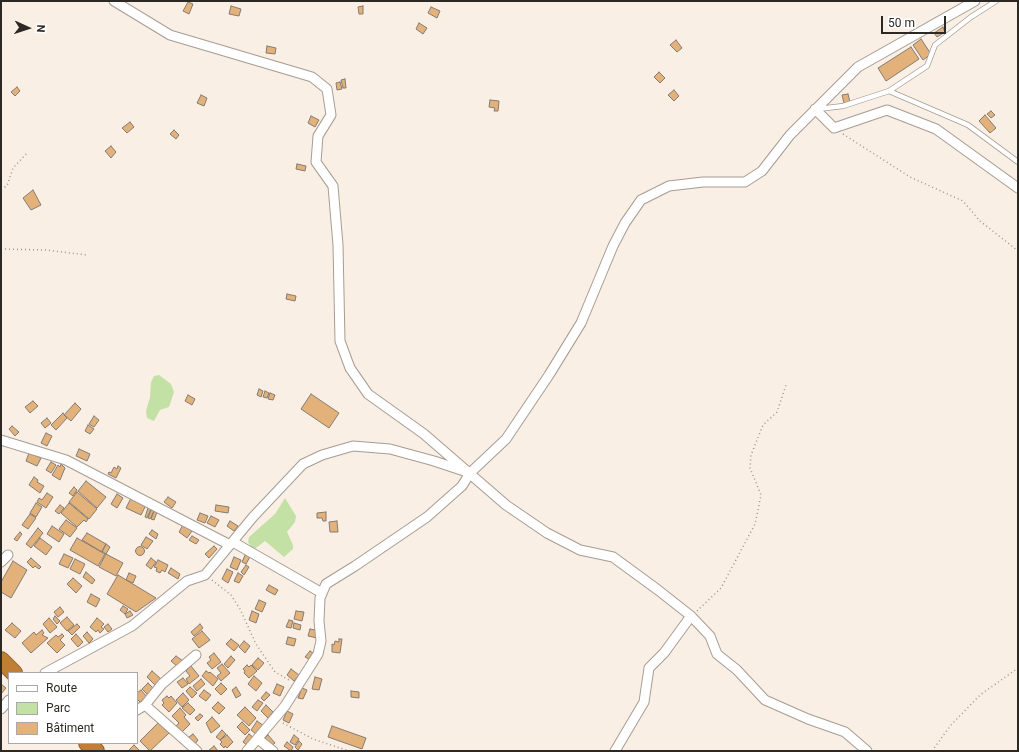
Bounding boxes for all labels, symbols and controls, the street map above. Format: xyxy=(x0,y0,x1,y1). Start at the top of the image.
north arrow xyxy=(8,8,48,48)
scale bar xyxy=(883,8,948,34)
text: 50 m xyxy=(888,16,915,30)
text: N xyxy=(34,24,47,33)
legend xyxy=(8,672,138,744)
text: Route xyxy=(46,681,77,695)
text: Parc xyxy=(46,701,70,715)
text: Bâtiment xyxy=(46,721,94,735)

